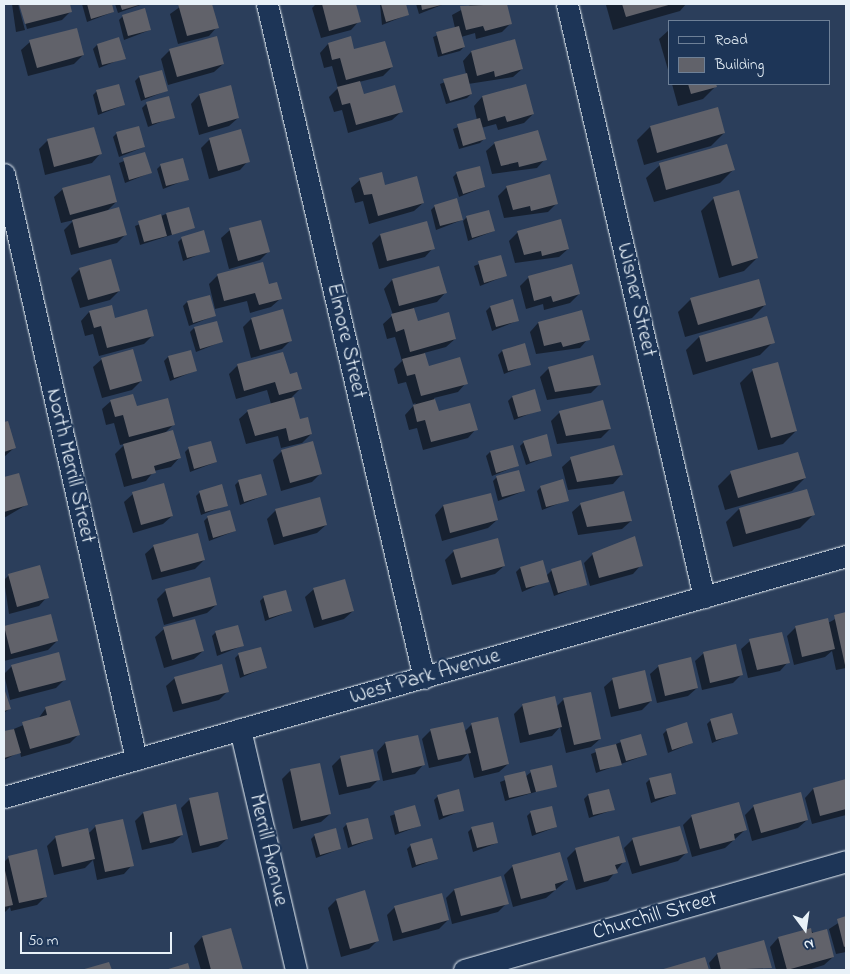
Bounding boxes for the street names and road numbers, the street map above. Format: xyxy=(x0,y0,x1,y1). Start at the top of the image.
street label: Wisner Street xyxy=(611,241,661,359)
street label: Elmore Street xyxy=(321,281,371,401)
street label: North Merrill Street xyxy=(40,386,100,546)
street label: West Park Avenue xyxy=(347,644,503,710)
street label: Merrill Avenue xyxy=(243,792,293,908)
street label: Churchill Street xyxy=(590,886,720,946)

